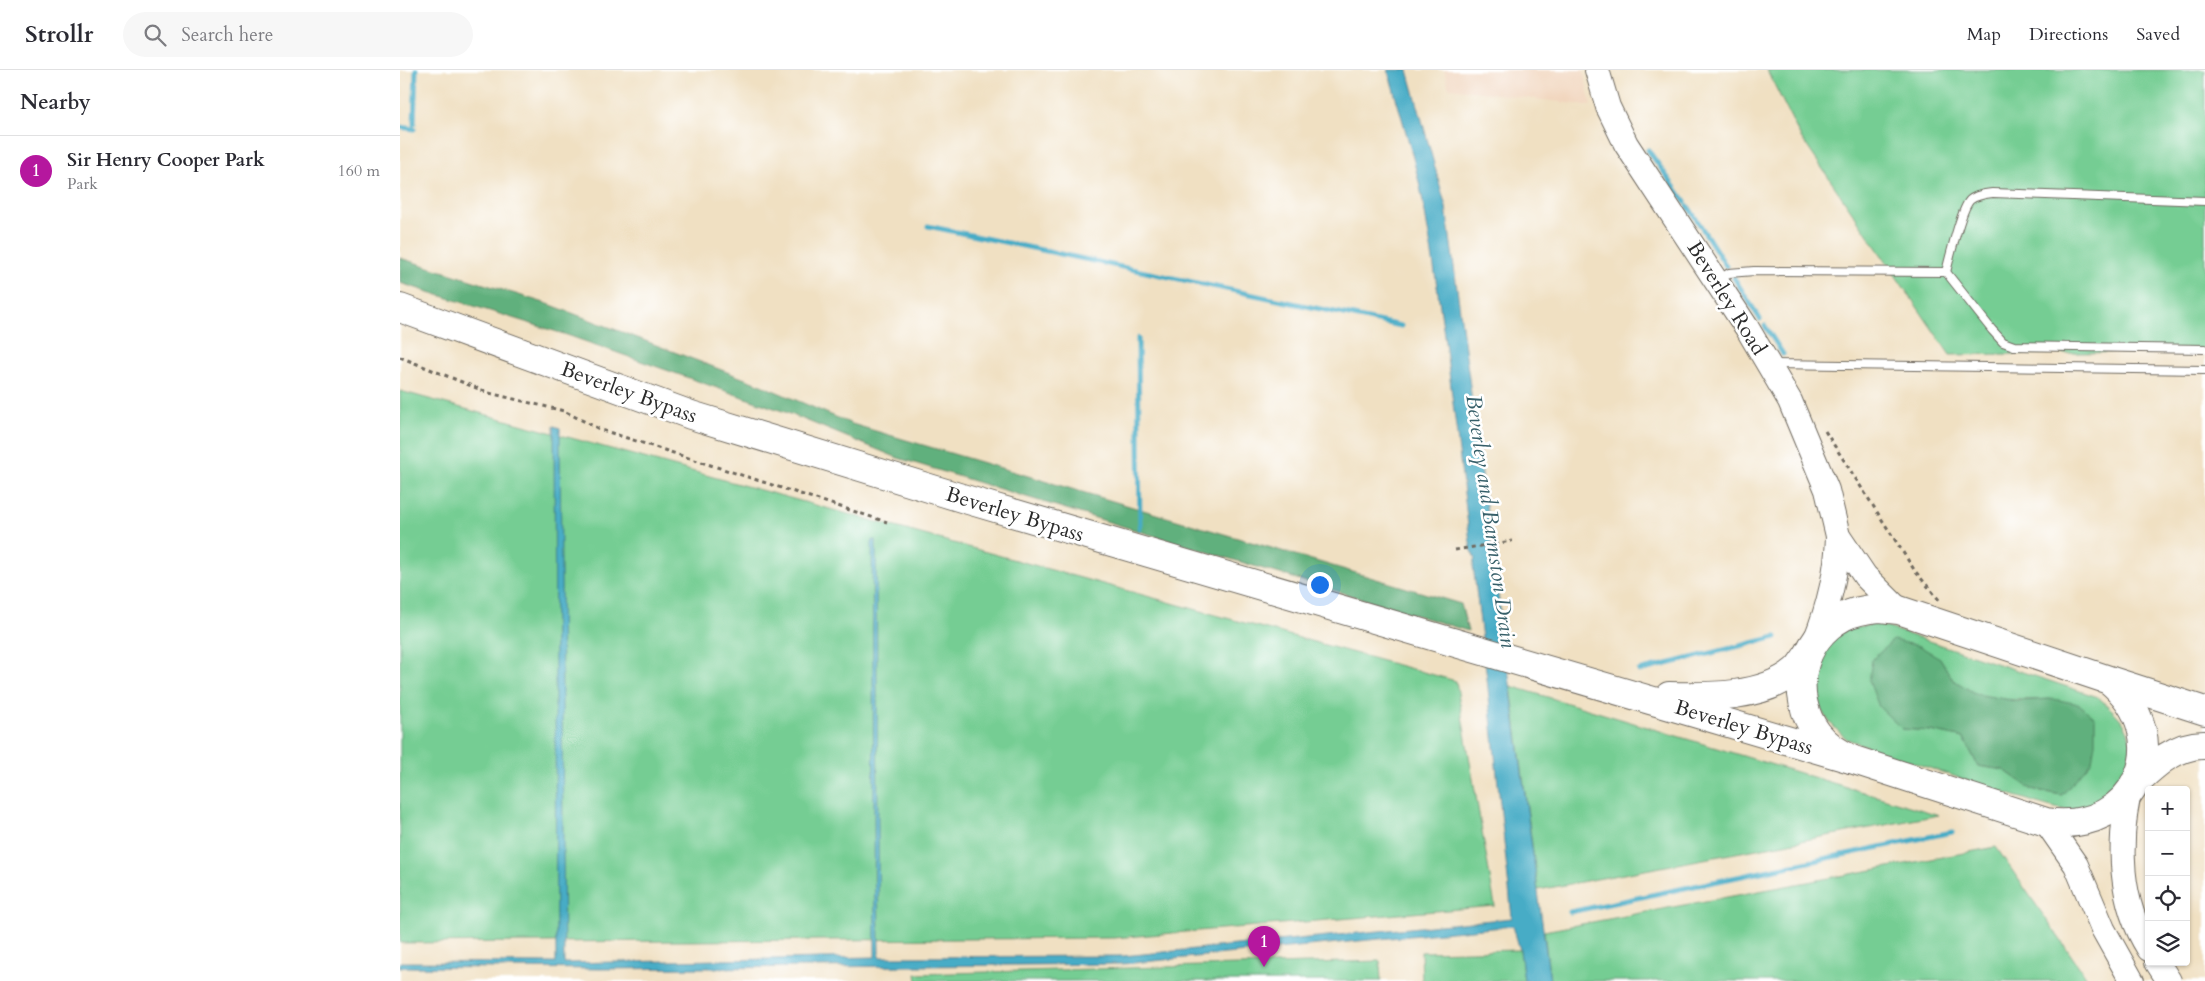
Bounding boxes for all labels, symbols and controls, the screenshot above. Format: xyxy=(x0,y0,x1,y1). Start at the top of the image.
search box xyxy=(123,12,473,57)
text: Strollr xyxy=(25,18,93,51)
icon: search xyxy=(141,21,169,49)
text: Search here xyxy=(181,22,273,48)
text: Map xyxy=(1967,22,2001,47)
text: Directions xyxy=(2029,22,2108,47)
text: Saved xyxy=(2136,22,2180,47)
text: Nearby xyxy=(20,88,91,117)
text: Sir Henry Cooper Park xyxy=(67,147,265,173)
text: 1 xyxy=(32,160,40,182)
text: 160 m xyxy=(338,160,380,182)
text: Park xyxy=(67,173,98,195)
street label: Beverley Road xyxy=(1680,236,1773,361)
street label: Beverley Bypass xyxy=(557,354,701,431)
water label: Beverley and Barmston Drain xyxy=(1458,393,1524,650)
street label: Beverley Bypass xyxy=(942,480,1087,549)
your location xyxy=(1307,572,1333,598)
street label: Beverley Bypass xyxy=(1671,693,1816,762)
map controls xyxy=(2145,786,2190,966)
button: + xyxy=(2145,786,2190,831)
button: − xyxy=(2145,831,2190,876)
button: locate xyxy=(2145,876,2190,921)
button: layers xyxy=(2145,921,2190,966)
pin: 1 xyxy=(1248,926,1280,967)

